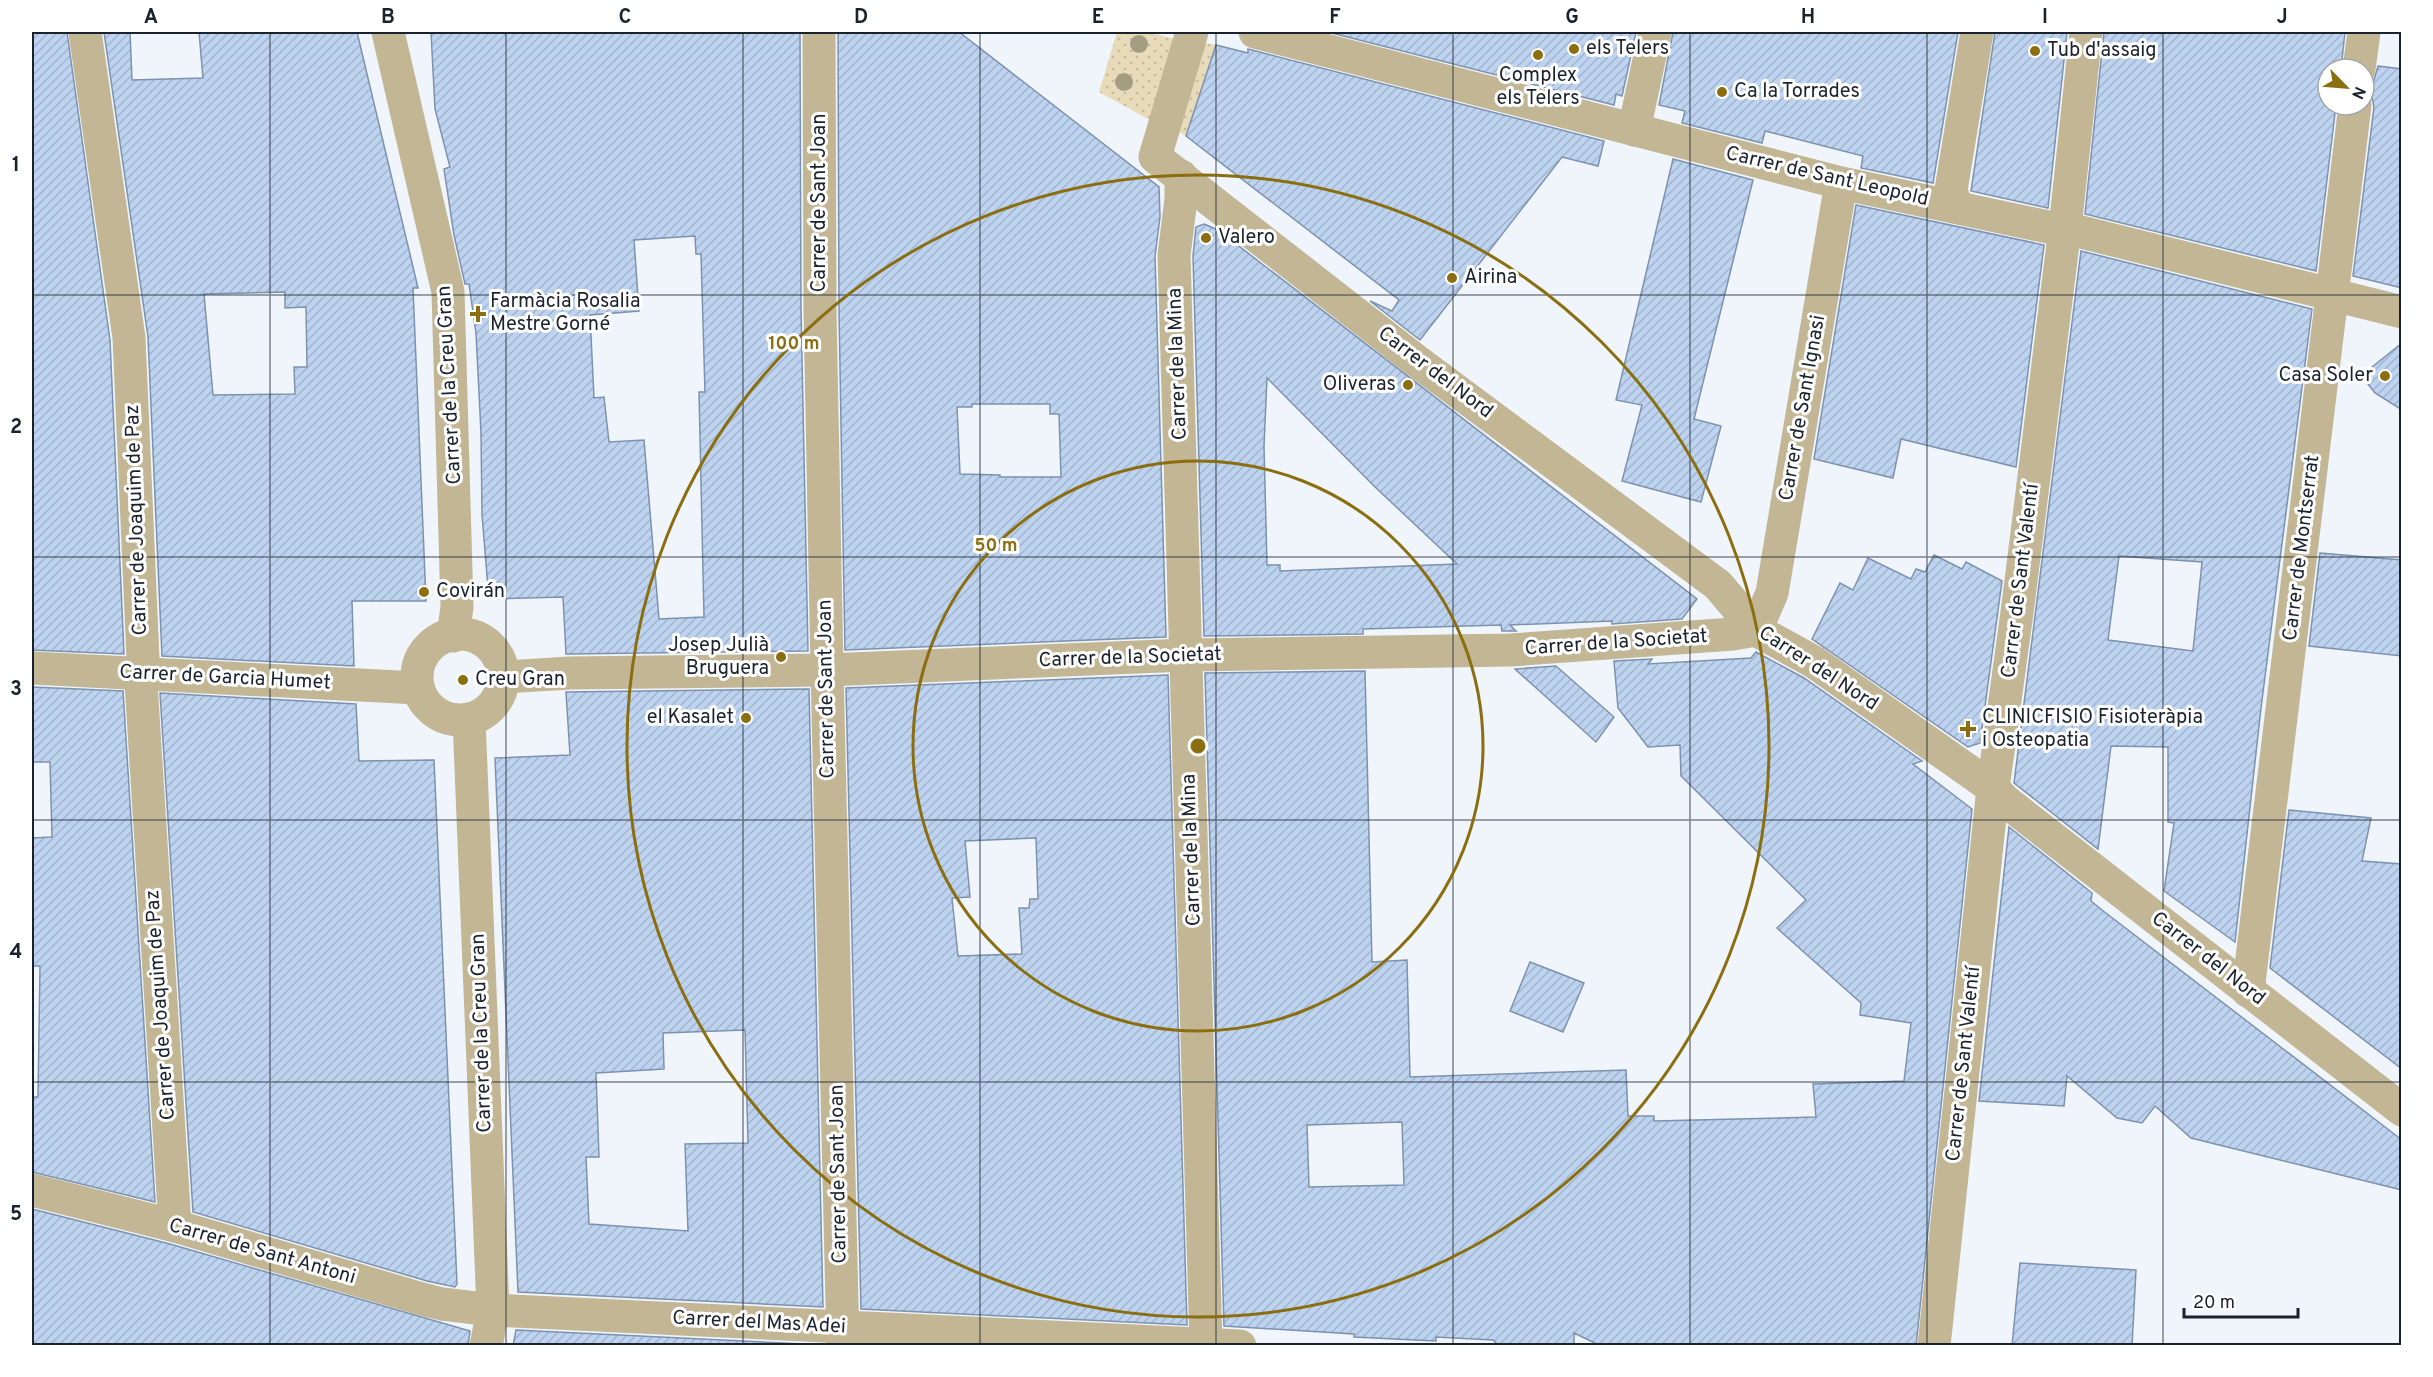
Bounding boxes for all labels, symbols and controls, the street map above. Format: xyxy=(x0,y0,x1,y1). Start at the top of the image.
text: A xyxy=(144,5,158,31)
text: B xyxy=(381,5,395,31)
text: C xyxy=(619,5,631,31)
text: D xyxy=(854,5,868,31)
text: E xyxy=(1092,5,1104,31)
text: F xyxy=(1329,5,1341,31)
text: G xyxy=(1565,5,1579,31)
text: H xyxy=(1801,5,1815,31)
text: I xyxy=(2042,5,2048,31)
text: J xyxy=(2276,5,2288,31)
place label: els Telers xyxy=(1586,36,1669,62)
place label: Tub d'assaig xyxy=(2047,38,2157,64)
marker: els Telers xyxy=(1567,42,1581,56)
marker: Tub d'assaig xyxy=(2028,44,2042,58)
marker: Complex els Telers xyxy=(1531,48,1545,62)
north arrow xyxy=(2316,57,2376,117)
place label: Complex els Telers xyxy=(1496,63,1580,112)
place label: Ca la Torrades xyxy=(1734,79,1860,105)
text: N xyxy=(2346,83,2369,102)
marker: Ca la Torrades xyxy=(1715,85,1729,99)
street label: Carrer de Sant Joan xyxy=(807,113,833,293)
street label: Carrer de Sant Leopold xyxy=(1723,141,1931,213)
text: 1 xyxy=(12,153,20,179)
place label: Valero xyxy=(1218,225,1275,251)
marker: Valero xyxy=(1199,231,1213,245)
place label: Airina xyxy=(1464,265,1517,291)
marker: Airina xyxy=(1445,271,1459,285)
street label: Carrer de la Creu Gran xyxy=(432,285,468,485)
street label: Carrer de la Mina xyxy=(1162,287,1194,441)
place label: Farmàcia Rosalia Mestre Gorné xyxy=(490,289,640,338)
marker: Farmàcia Rosalia Mestre Gorné xyxy=(471,307,485,321)
street label: Carrer de Sant Ignasi xyxy=(1774,313,1832,503)
street label: Carrer del Nord xyxy=(1372,321,1498,425)
text: 100 m xyxy=(768,333,820,356)
place label: Casa Soler xyxy=(2278,363,2373,389)
marker: Casa Soler xyxy=(2378,369,2392,383)
place label: Oliveras xyxy=(1323,372,1396,398)
marker: Oliveras xyxy=(1401,378,1415,392)
street label: Carrer de Joaquim de Paz xyxy=(120,404,154,636)
text: 2 xyxy=(10,415,22,441)
street label: Carrer de Montserrat xyxy=(2278,453,2326,643)
street label: Carrer de Sant Valentí xyxy=(1996,480,2046,680)
text: 50 m xyxy=(974,535,1018,558)
place label: Covirán xyxy=(436,579,505,605)
marker: Covirán xyxy=(417,585,431,599)
street label: Carrer de Sant Joan xyxy=(812,599,842,779)
street label: Carrer del Nord xyxy=(1753,621,1883,717)
street label: Carrer de la Societat xyxy=(1524,624,1708,662)
place label: Josep Julià Bruguera xyxy=(668,633,769,682)
street label: Carrer de la Societat xyxy=(1038,642,1222,674)
marker: Josep Julià Bruguera xyxy=(774,650,788,664)
street label: Carrer de Garcia Humet xyxy=(119,659,331,697)
place label: Creu Gran xyxy=(475,667,565,693)
marker: Creu Gran xyxy=(456,673,470,687)
text: 3 xyxy=(10,677,22,703)
place label: el Kasalet xyxy=(647,705,734,731)
place label: CLINICFISIO Fisioteràpia i Osteopatia xyxy=(1982,705,2203,754)
marker: el Kasalet xyxy=(739,711,753,725)
marker: CLINICFISIO Fisioteràpia i Osteopatia xyxy=(1959,720,1977,738)
centre of rings xyxy=(1188,736,1208,756)
street label: Carrer de la Mina xyxy=(1176,773,1208,927)
street label: Carrer de Joaquim de Paz xyxy=(140,889,182,1121)
street label: Carrer del Nord xyxy=(2146,906,2270,1012)
street label: Carrer de la Creu Gran xyxy=(466,933,498,1133)
text: 4 xyxy=(10,940,22,966)
street label: Carrer de Sant Valentí xyxy=(1941,963,1987,1163)
street label: Carrer de Sant Joan xyxy=(824,1084,854,1264)
text: 5 xyxy=(10,1202,22,1228)
street label: Carrer de Sant Antoni xyxy=(166,1213,358,1291)
scale bar xyxy=(2184,1281,2298,1319)
text: 20 m xyxy=(2193,1292,2235,1315)
street label: Carrer del Mas Adei xyxy=(672,1305,846,1341)

